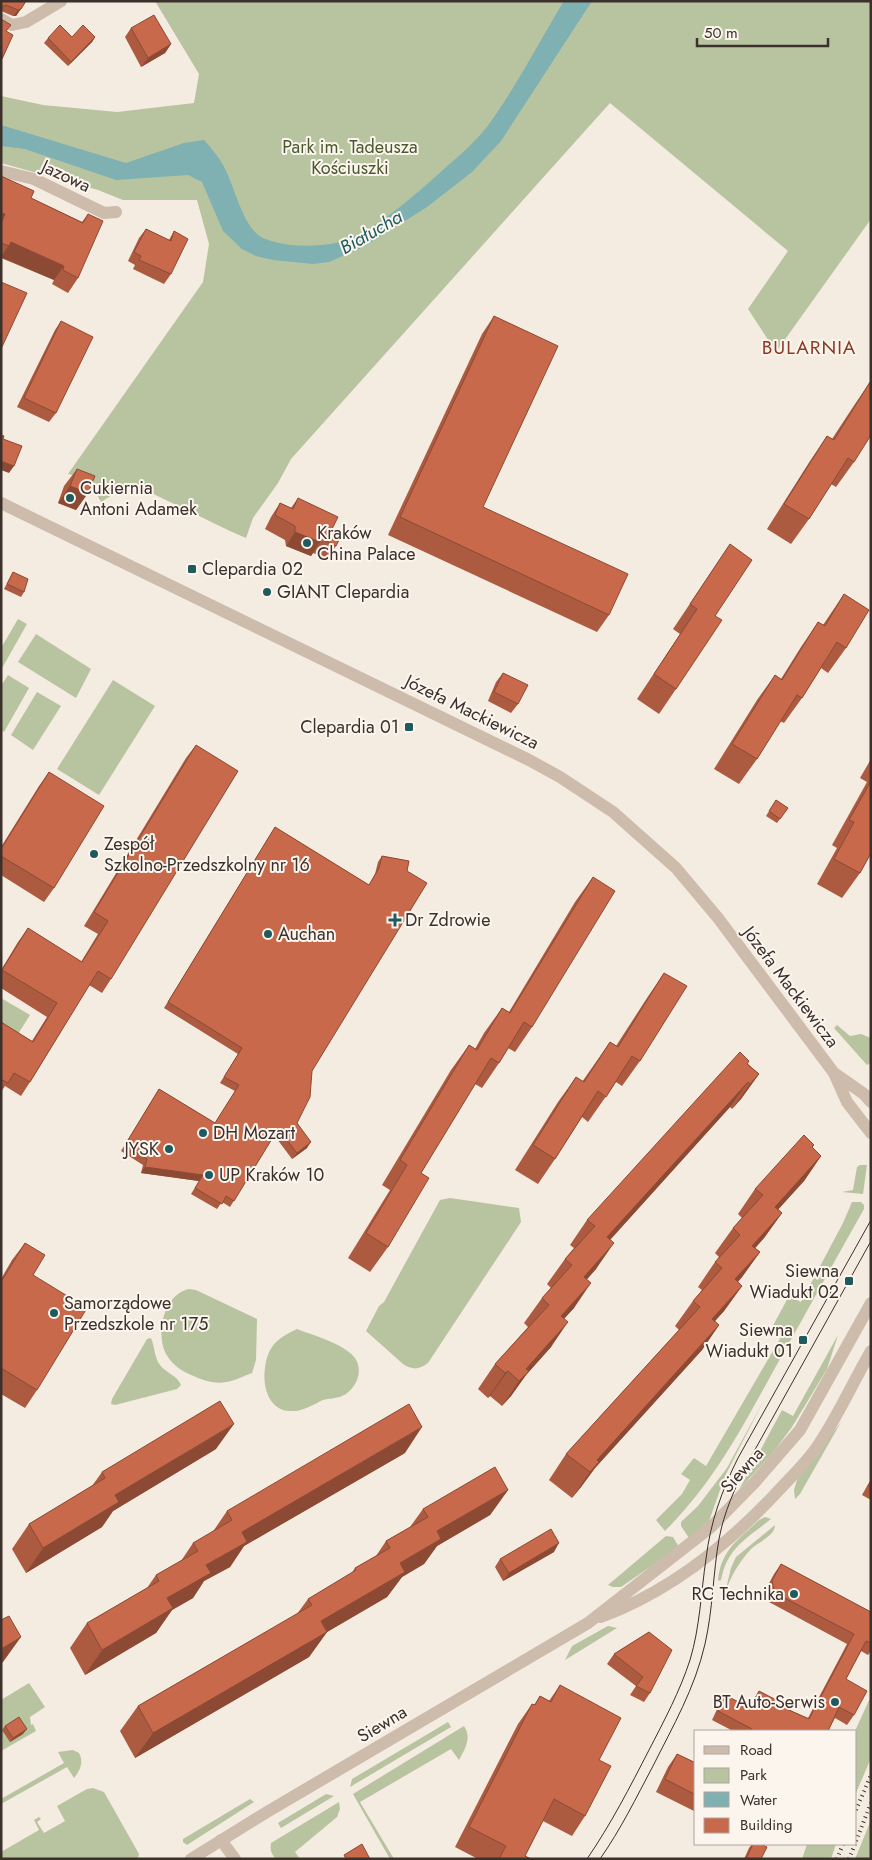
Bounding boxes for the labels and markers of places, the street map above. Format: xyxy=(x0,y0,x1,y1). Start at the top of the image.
place label: Cukiernia Antoni Adamek xyxy=(80,475,197,522)
marker: Cukiernia Antoni Adamek xyxy=(64,492,76,504)
place label: Kraków China Palace xyxy=(317,520,416,567)
marker: Kraków China Palace xyxy=(301,537,313,549)
place label: Clepardia 02 xyxy=(202,556,303,582)
marker: Clepardia 02 xyxy=(186,563,198,575)
place label: GIANT Clepardia xyxy=(277,579,409,605)
marker: GIANT Clepardia xyxy=(261,586,273,598)
place label: Clepardia 01 xyxy=(300,714,399,740)
marker: Clepardia 01 xyxy=(403,721,415,733)
place label: Zespół Szkolno-Przedszkolny nr 16 xyxy=(104,831,310,878)
marker: Zespół Szkolno-Przedszkolny nr 16 xyxy=(88,848,100,860)
place label: Dr Zdrowie xyxy=(405,907,491,933)
marker: Dr Zdrowie xyxy=(389,914,401,926)
place label: Auchan xyxy=(278,921,335,947)
marker: Auchan xyxy=(262,928,274,940)
place label: DH Mozart xyxy=(213,1120,296,1146)
marker: DH Mozart xyxy=(197,1127,209,1139)
place label: JYSK xyxy=(123,1136,160,1162)
marker: JYSK xyxy=(163,1143,175,1155)
place label: UP Kraków 10 xyxy=(219,1162,324,1188)
marker: UP Kraków 10 xyxy=(203,1169,215,1181)
place label: Siewna Wiadukt 02 xyxy=(749,1258,839,1305)
marker: Siewna Wiadukt 02 xyxy=(843,1275,855,1287)
place label: Samorządowe Przedszkole nr 175 xyxy=(64,1290,208,1337)
marker: Samorządowe Przedszkole nr 175 xyxy=(48,1307,60,1319)
place label: Siewna Wiadukt 01 xyxy=(706,1317,793,1364)
marker: Siewna Wiadukt 01 xyxy=(797,1334,809,1346)
place label: RC Technika xyxy=(692,1581,784,1607)
marker: RC Technika xyxy=(788,1588,800,1600)
place label: BT Auto-Serwis xyxy=(713,1689,825,1715)
marker: BT Auto-Serwis xyxy=(829,1696,841,1708)

